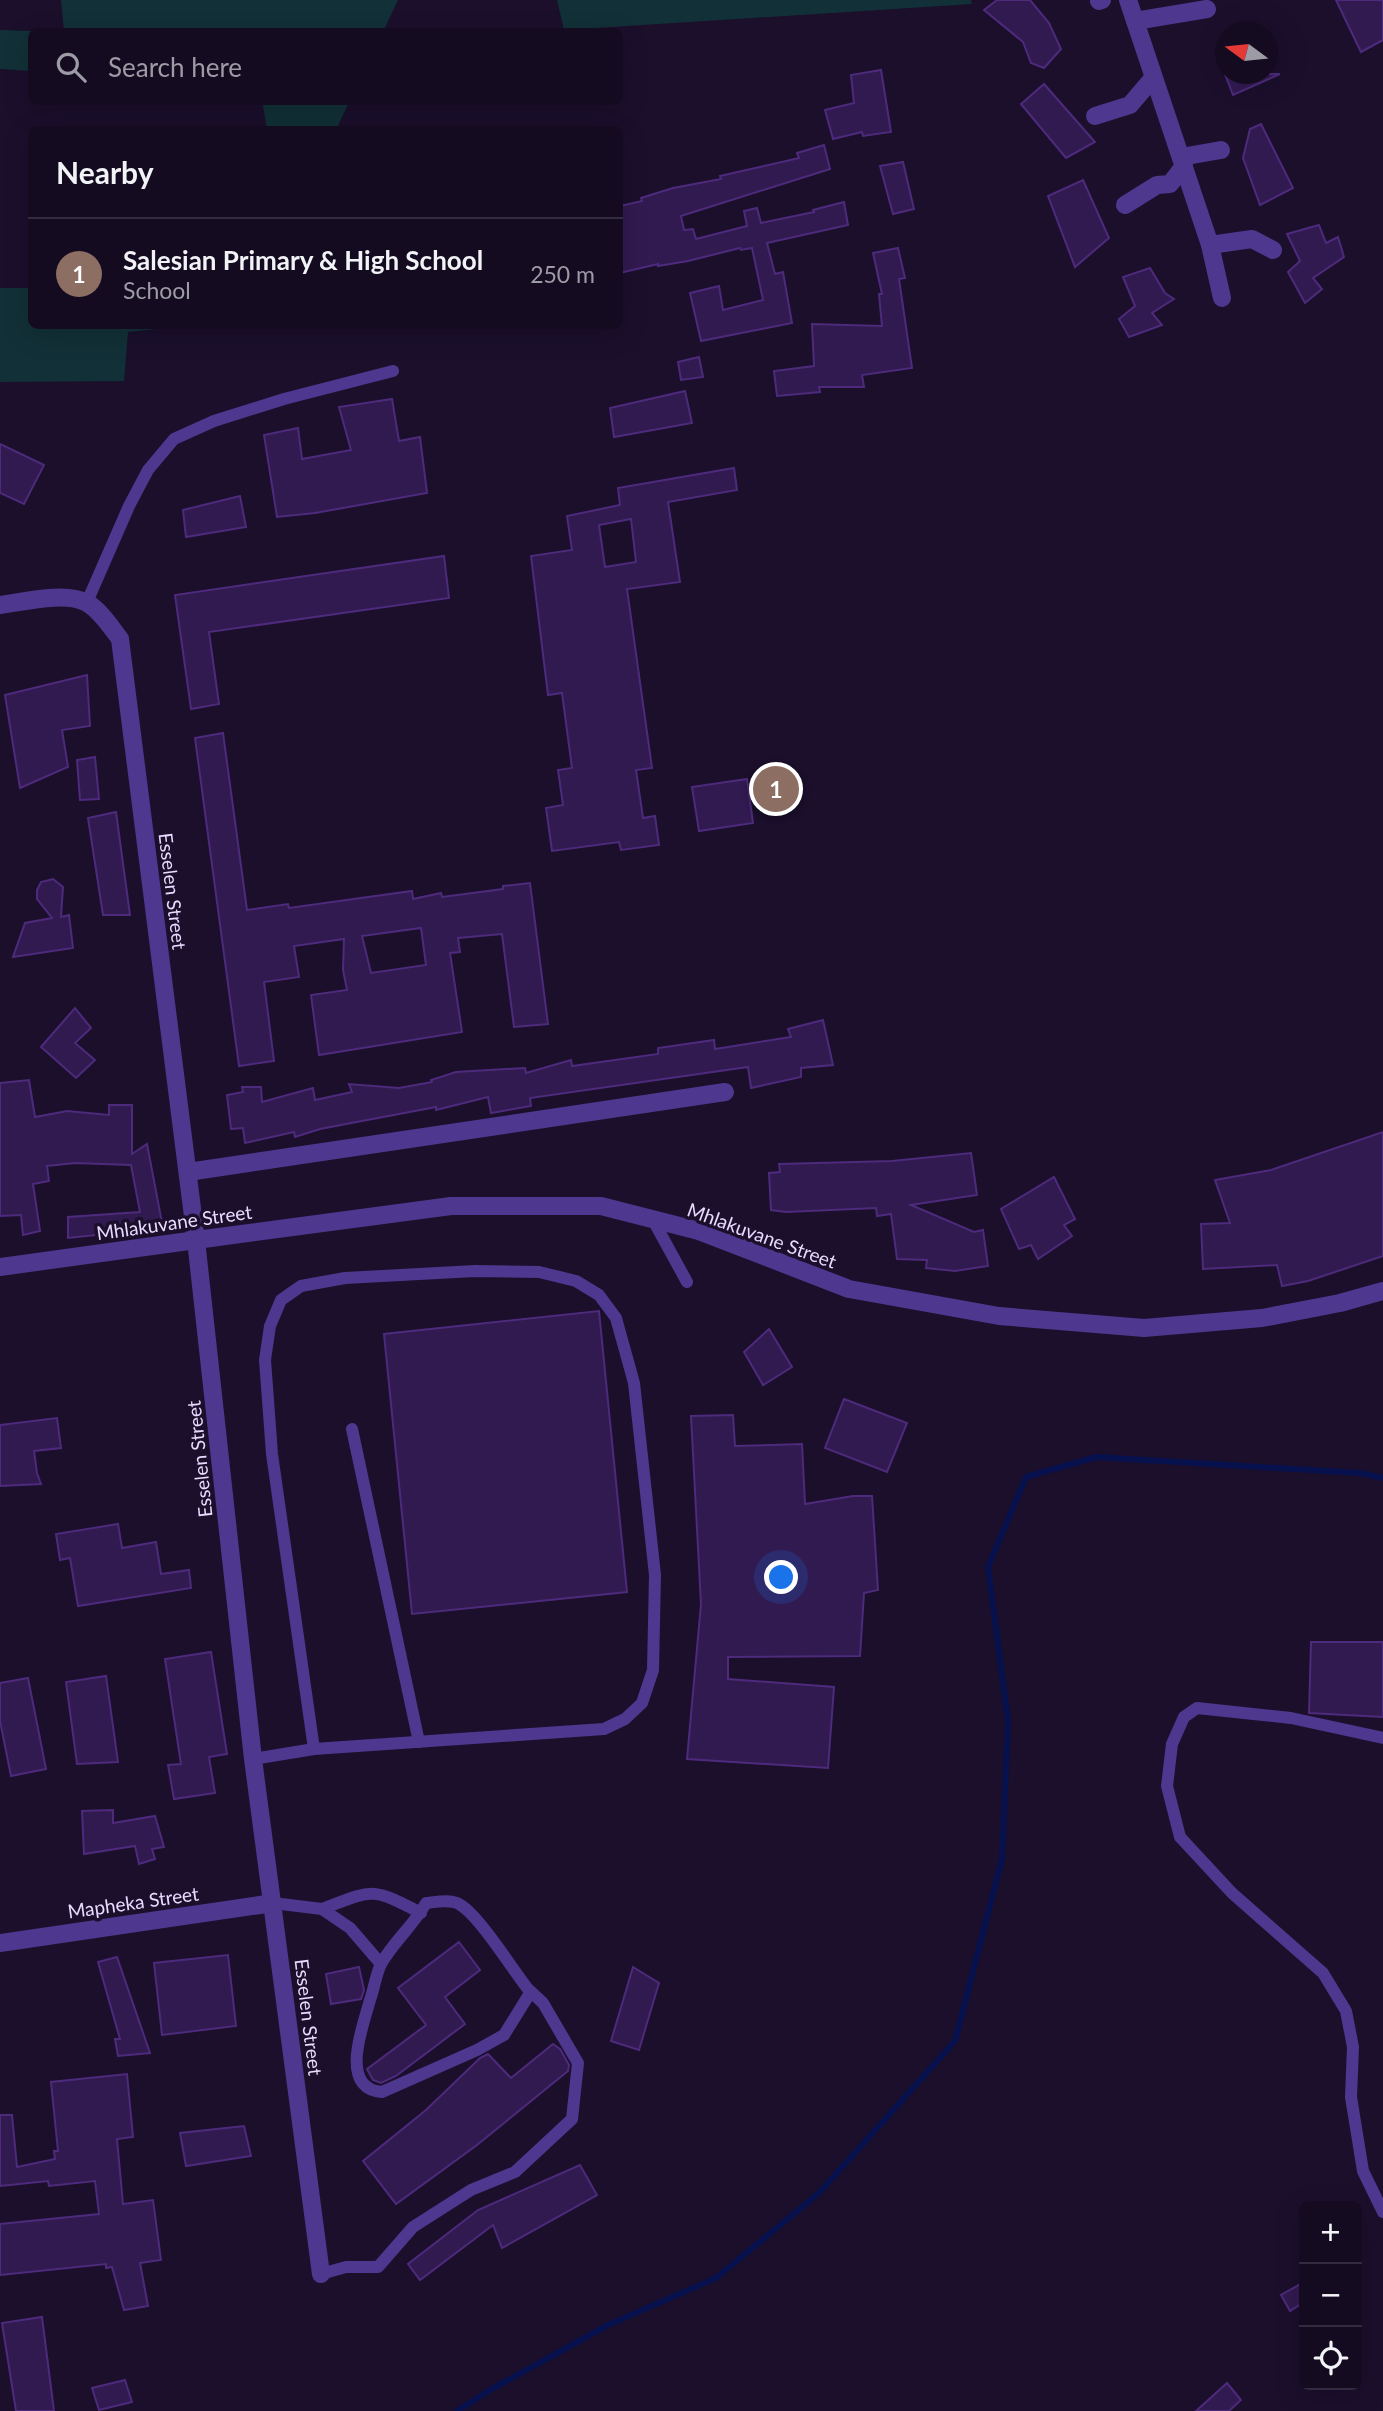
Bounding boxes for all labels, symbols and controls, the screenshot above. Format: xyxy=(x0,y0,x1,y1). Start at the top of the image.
north arrow xyxy=(1215,21,1278,84)
search box xyxy=(28,28,623,105)
icon: search xyxy=(52,48,90,86)
text: Search here xyxy=(108,51,242,83)
text: Nearby xyxy=(56,154,154,190)
text: Salesian Primary & High School xyxy=(123,244,483,276)
text: 1 xyxy=(72,260,86,288)
text: 250 m xyxy=(530,260,595,288)
text: School xyxy=(123,276,191,304)
pin: 1 xyxy=(753,763,799,815)
street label: Esselen Street xyxy=(154,831,192,951)
street label: Mhlakuvane Street xyxy=(684,1197,840,1273)
street label: Mhlakuvane Street xyxy=(95,1200,253,1244)
street label: Esselen Street xyxy=(181,1399,217,1519)
your location xyxy=(764,1560,798,1594)
street label: Mapheka Street xyxy=(66,1881,200,1923)
street label: Esselen Street xyxy=(290,1957,328,2077)
map controls xyxy=(1299,2201,1362,2390)
button: + xyxy=(1299,2201,1362,2264)
button: − xyxy=(1299,2264,1362,2327)
button: locate xyxy=(1299,2327,1362,2390)

